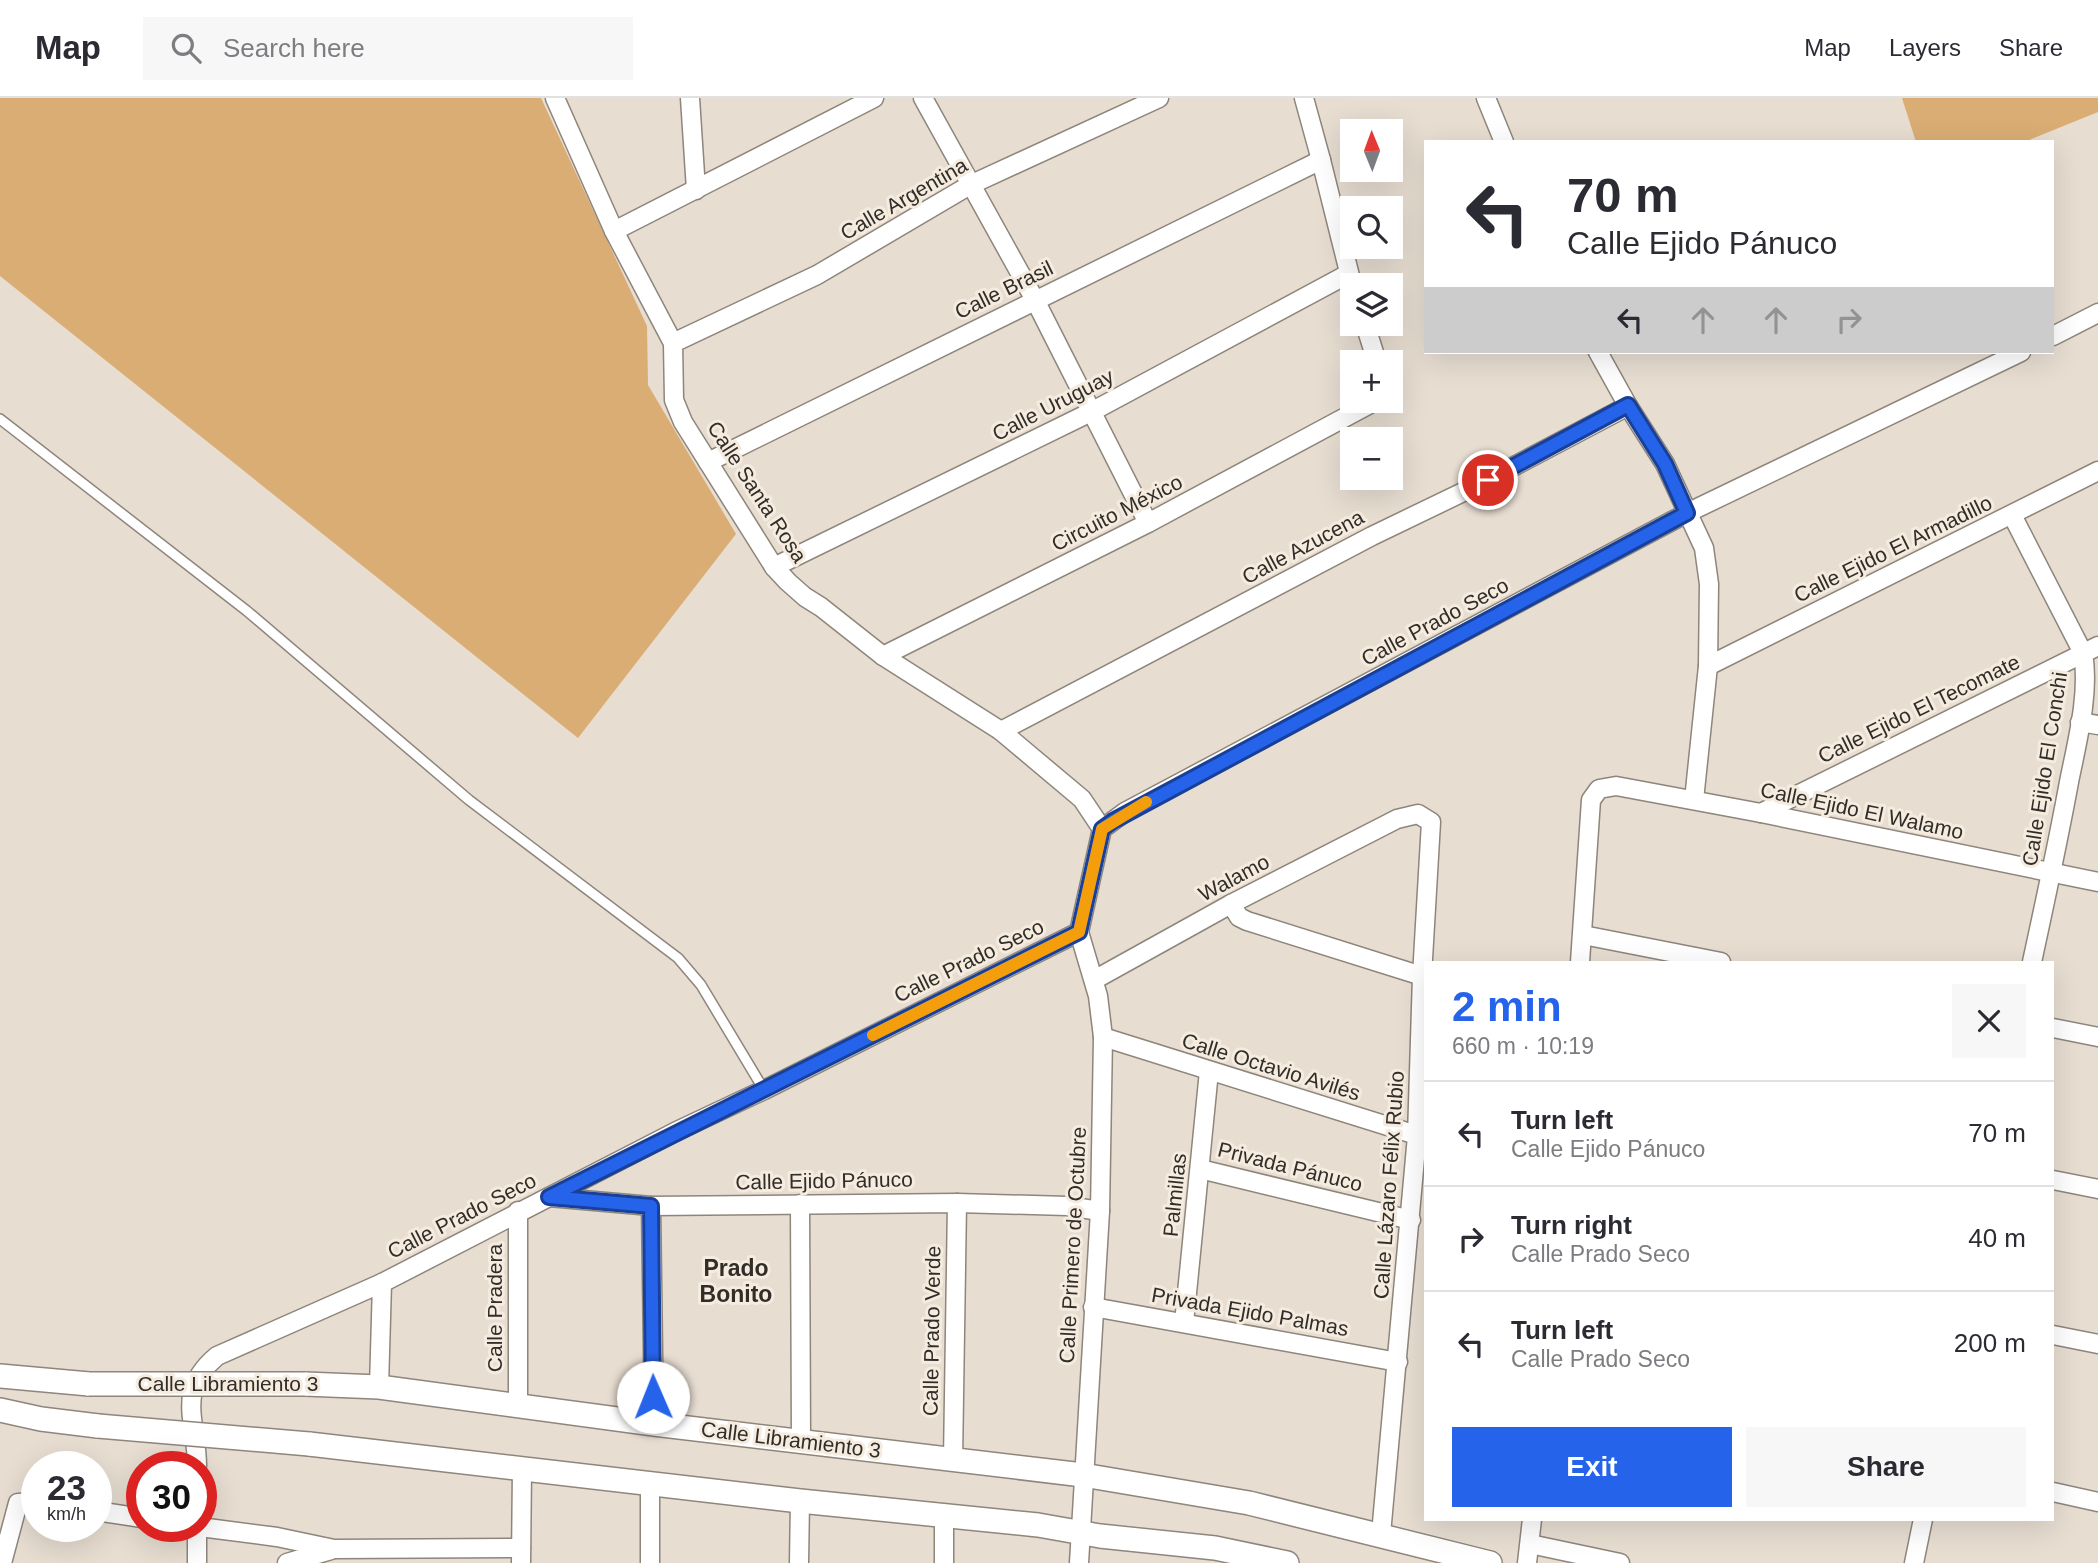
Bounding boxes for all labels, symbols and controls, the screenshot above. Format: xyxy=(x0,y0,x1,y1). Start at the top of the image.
search box xyxy=(143,17,633,80)
text: Map xyxy=(35,29,101,66)
icon: search xyxy=(167,29,205,67)
text: Search here xyxy=(223,33,365,63)
text: Map xyxy=(1804,34,1851,61)
text: Layers xyxy=(1889,34,1961,61)
text: Share xyxy=(1999,34,2063,61)
north arrow xyxy=(1340,119,1404,182)
map controls xyxy=(1340,119,1403,490)
street label: Calle Argentina xyxy=(836,153,971,244)
icon: left xyxy=(1452,168,1543,259)
text: 70 m xyxy=(1567,168,1679,222)
button: search xyxy=(1340,196,1403,259)
text: Calle Ejido Pánuco xyxy=(1567,225,1837,261)
street label: Calle Brasil xyxy=(951,256,1057,323)
button: layers xyxy=(1340,273,1403,336)
icon: left xyxy=(1611,301,1649,339)
icon: ahead xyxy=(1684,301,1722,339)
icon: ahead xyxy=(1757,301,1795,339)
icon: right xyxy=(1830,301,1868,339)
button: + xyxy=(1340,350,1403,413)
street label: Calle Uruguay xyxy=(988,364,1118,445)
street label: Calle Santa Rosa xyxy=(703,417,812,567)
button: − xyxy=(1340,427,1403,490)
pin xyxy=(1458,450,1518,510)
icon: arrive xyxy=(1469,461,1507,499)
street label: Circuito México xyxy=(1048,470,1186,555)
street label: Calle Ejido El Armadillo xyxy=(1790,491,1995,606)
street label: Calle Azucena xyxy=(1238,505,1368,588)
street label: Calle Prado Seco xyxy=(1357,573,1512,670)
street label: Calle Ejido El Tecomate xyxy=(1814,650,2023,767)
street label: Calle Ejido El Conchi xyxy=(2018,670,2071,868)
street label: Calle Ejido El Walamo xyxy=(1758,778,1966,843)
street label: Walamo xyxy=(1195,850,1273,906)
street label: Calle Prado Seco xyxy=(890,914,1047,1007)
text: 2 min xyxy=(1452,983,1562,1030)
button: close xyxy=(1952,984,2026,1058)
street label: Calle Octavio Avilés xyxy=(1179,1028,1363,1105)
text: 660 m · 10:19 xyxy=(1452,1033,1594,1059)
street label: Calle Lázaro Félix Rubio xyxy=(1369,1070,1408,1300)
text: Turn left xyxy=(1511,1105,1613,1135)
icon: left xyxy=(1452,1115,1490,1153)
text: 70 m xyxy=(1968,1118,2026,1148)
street label: Calle Primero de Octubre xyxy=(1055,1126,1090,1364)
text: Calle Ejido Pánuco xyxy=(1511,1136,1705,1162)
street label: Privada Pánuco xyxy=(1215,1137,1365,1196)
street label: Palmillas xyxy=(1159,1152,1190,1238)
street label: Calle Ejido Pánuco xyxy=(735,1167,913,1194)
street label: Calle Prado Seco xyxy=(384,1168,540,1263)
text: Turn right xyxy=(1511,1210,1632,1240)
icon: right xyxy=(1452,1220,1490,1258)
text: 40 m xyxy=(1968,1223,2026,1253)
text: Calle Prado Seco xyxy=(1511,1241,1690,1267)
street label: Calle Pradera xyxy=(483,1243,506,1372)
street label: Calle Prado Verde xyxy=(919,1246,944,1416)
district label: Prado Bonito xyxy=(700,1255,772,1307)
street label: Privada Ejido Palmas xyxy=(1150,1283,1350,1340)
text: Turn left xyxy=(1511,1315,1613,1345)
icon: left xyxy=(1452,1325,1490,1363)
text: 200 m xyxy=(1954,1328,2026,1358)
text: Calle Prado Seco xyxy=(1511,1346,1690,1372)
position arrow xyxy=(616,1360,690,1434)
street label: Calle Libramiento 3 xyxy=(138,1372,318,1395)
street label: Calle Libramiento 3 xyxy=(700,1417,882,1462)
button: Exit xyxy=(1452,1427,1732,1507)
button: Share xyxy=(1746,1427,2026,1507)
speed limit sign: 30 xyxy=(126,1451,217,1542)
text: 23 xyxy=(47,1468,86,1507)
text: km/h xyxy=(47,1504,86,1524)

